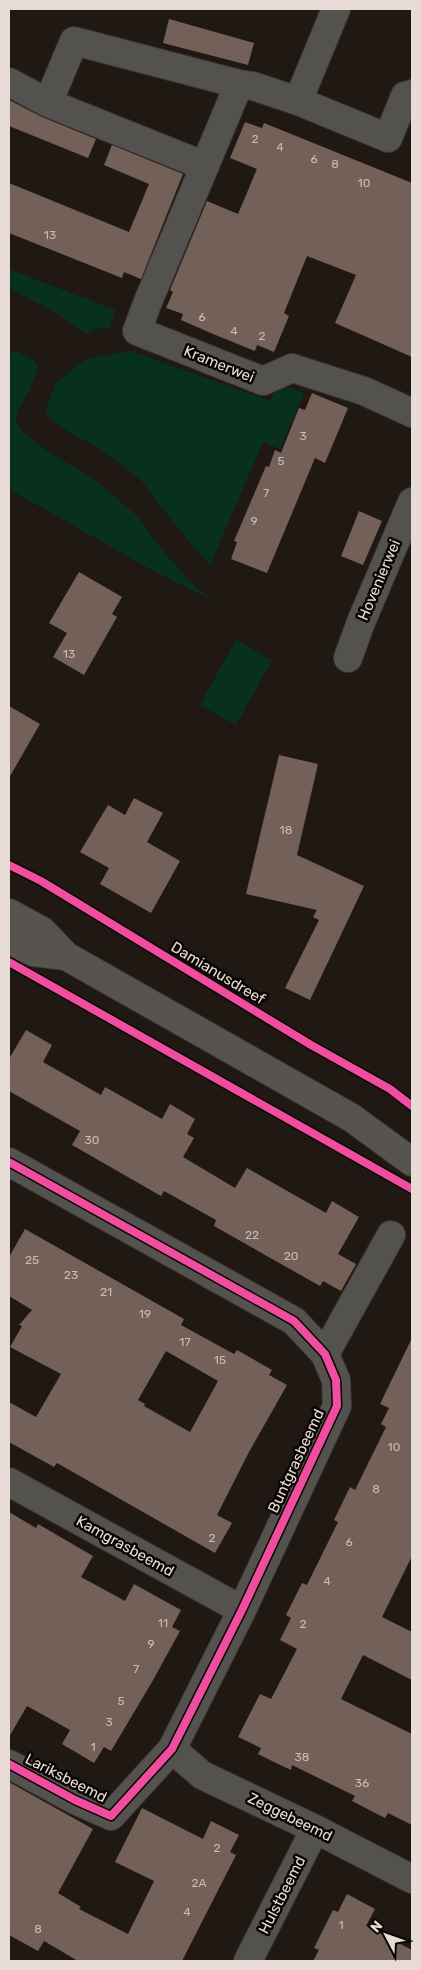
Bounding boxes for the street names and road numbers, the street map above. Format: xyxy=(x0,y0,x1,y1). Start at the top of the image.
street label: Kramerwei xyxy=(181,342,257,386)
street label: Hovenierwei xyxy=(354,537,404,623)
street label: Damianusdreef xyxy=(168,938,269,1008)
street label: Buntgrasbeemd xyxy=(264,1406,328,1516)
street label: Kamgrasbeemd xyxy=(73,1512,177,1580)
street label: Lariksbeemd xyxy=(22,1750,110,1806)
street label: Zeggebeemd xyxy=(245,1789,335,1845)
street label: Hulstbeemd xyxy=(255,1853,309,1937)

